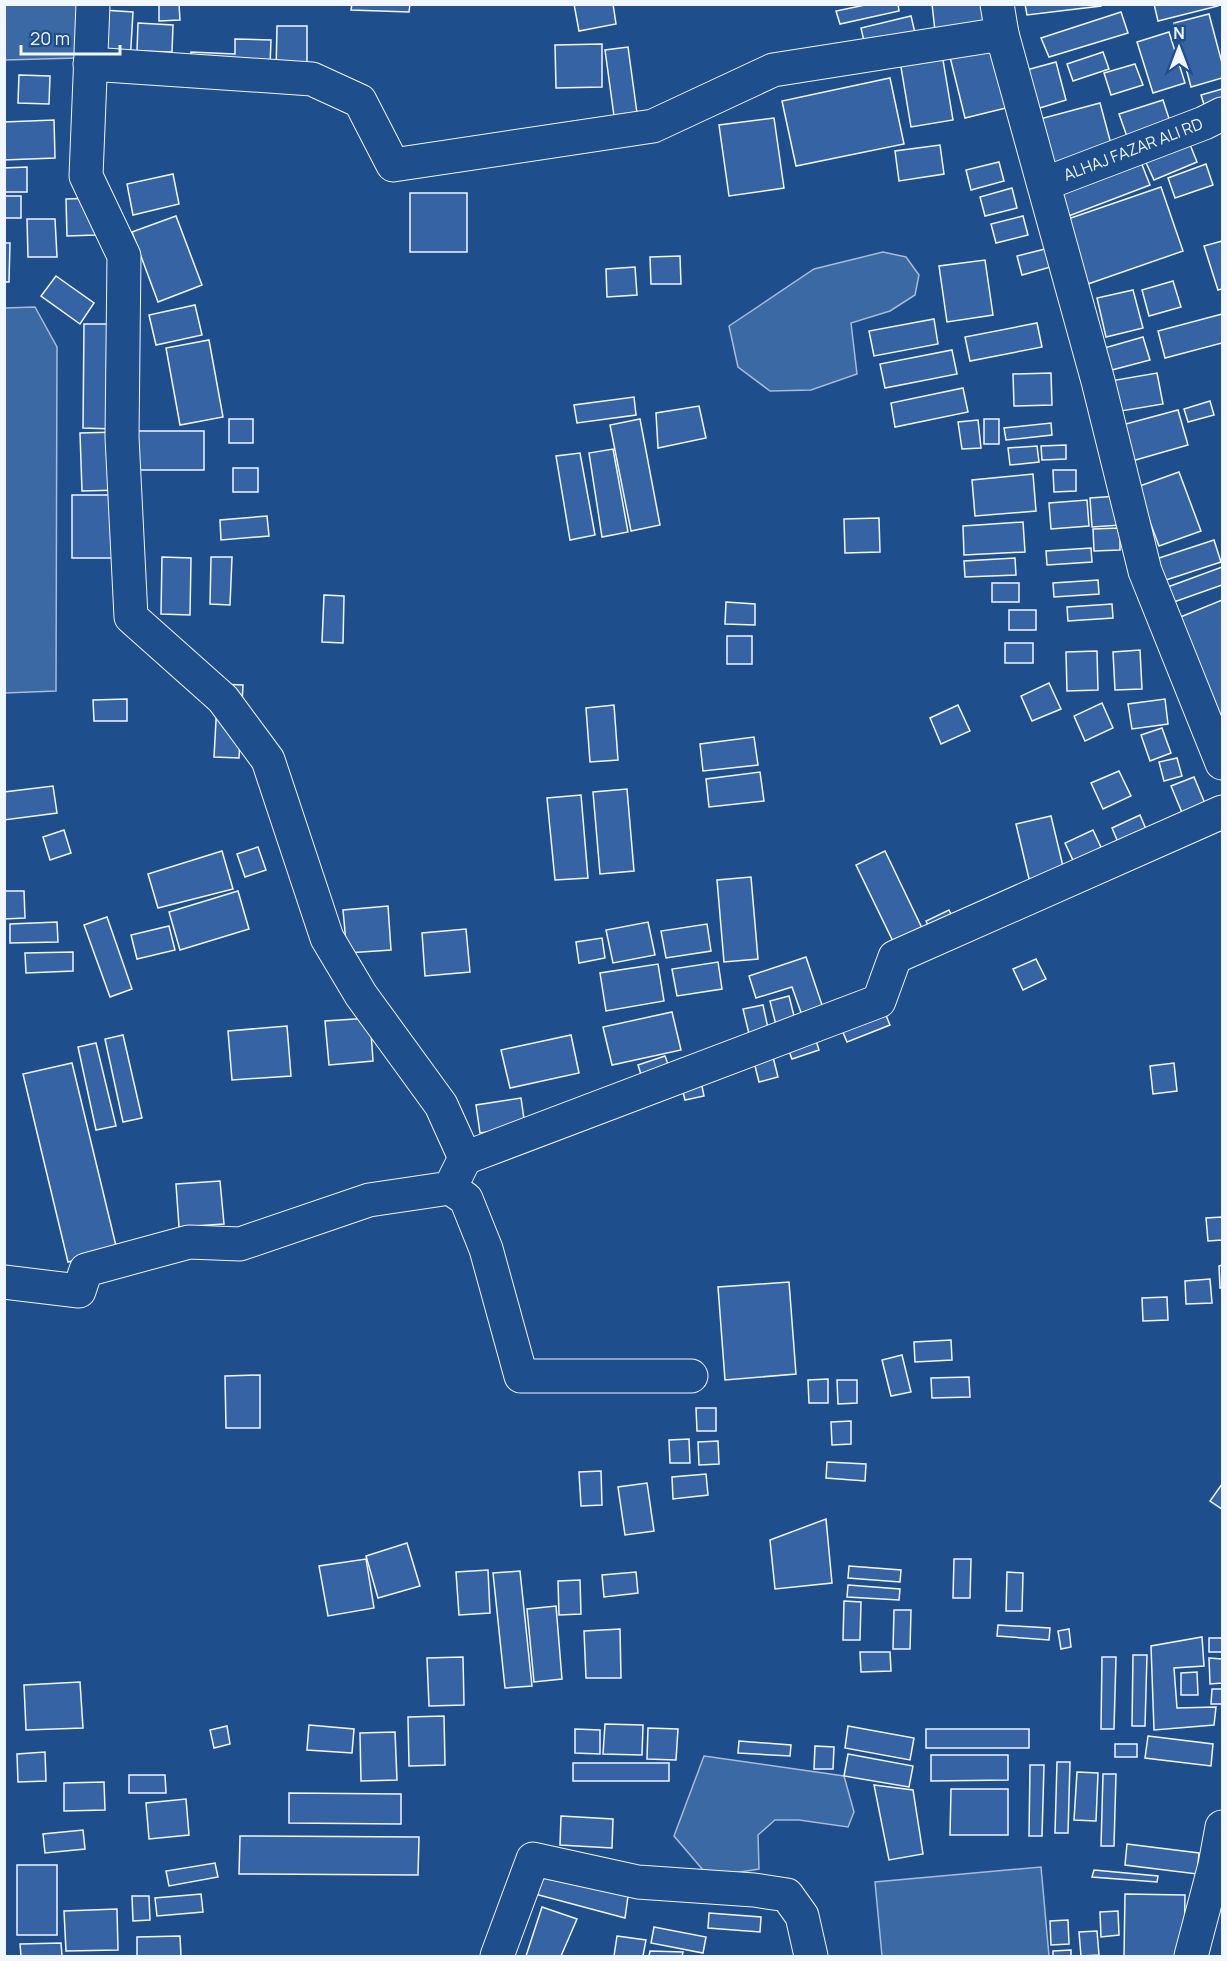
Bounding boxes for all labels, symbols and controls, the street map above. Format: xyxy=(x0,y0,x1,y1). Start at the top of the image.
scale bar xyxy=(21,18,120,56)
north arrow xyxy=(1149,18,1209,78)
text: N xyxy=(1173,22,1185,44)
text: 20 m xyxy=(30,26,70,50)
street label: ALHAJ FAZAR ALI RD xyxy=(1060,112,1206,186)

